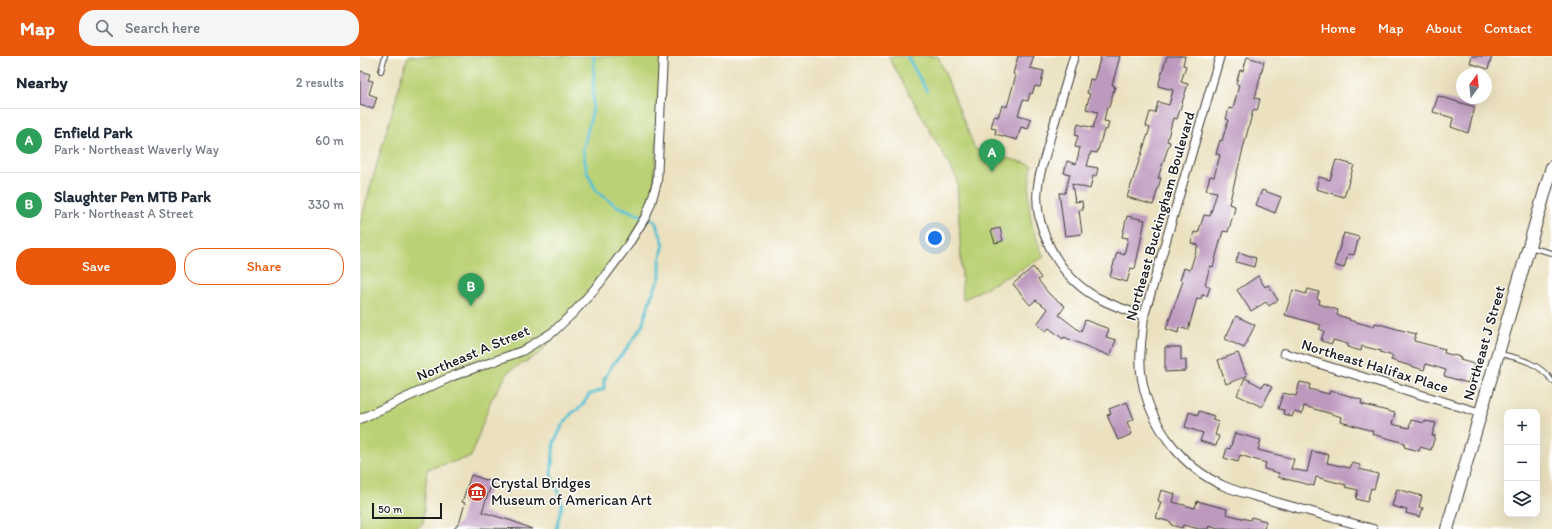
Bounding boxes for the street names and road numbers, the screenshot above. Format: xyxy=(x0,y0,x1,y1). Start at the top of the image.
street label: Northeast Buckingham Boulevard xyxy=(1121,109,1199,323)
street label: Northeast J Street xyxy=(1459,283,1509,402)
street label: Northeast A Street xyxy=(414,321,532,385)
street label: Northeast Halifax Place xyxy=(1299,335,1451,397)

